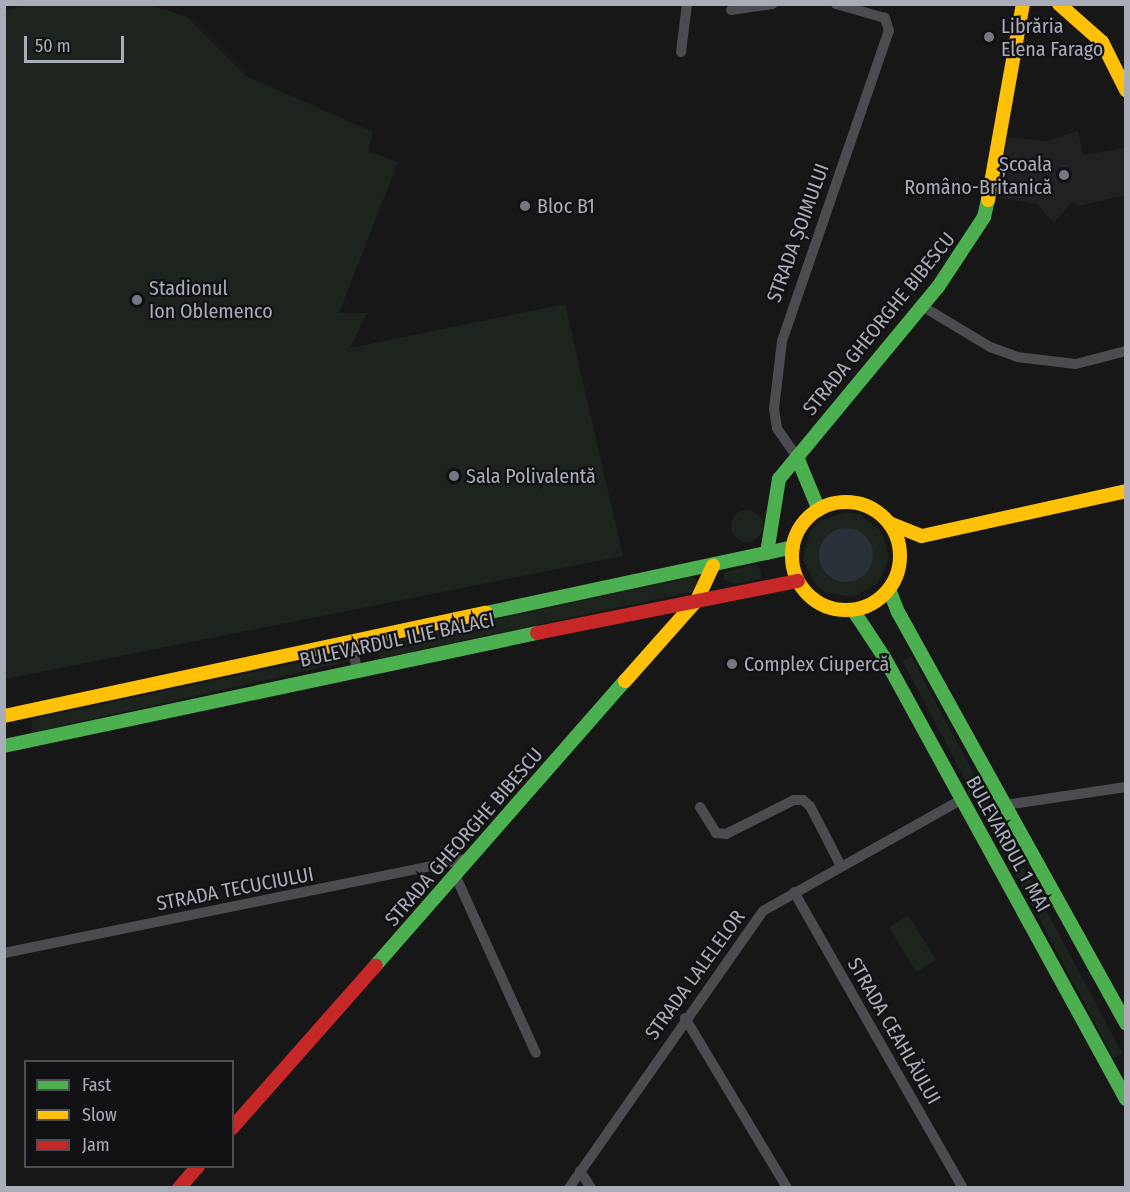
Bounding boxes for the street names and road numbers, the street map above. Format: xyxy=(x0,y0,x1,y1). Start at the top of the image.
street label: STRADA ȘOIMULUI xyxy=(762,160,834,306)
street label: STRADA GHEORGHE BIBESCU xyxy=(798,228,960,420)
street label: BULEVARDUL ILIE BALACI xyxy=(297,608,497,672)
street label: STRADA GHEORGHE BIBESCU xyxy=(380,743,548,931)
street label: BULEVARDUL 1 MAI xyxy=(961,772,1055,916)
street label: STRADA TECUCIULUI xyxy=(154,862,316,916)
street label: STRADA LALELELOR xyxy=(640,906,750,1044)
street label: STRADA CEAHLĂULUI xyxy=(842,953,946,1109)

